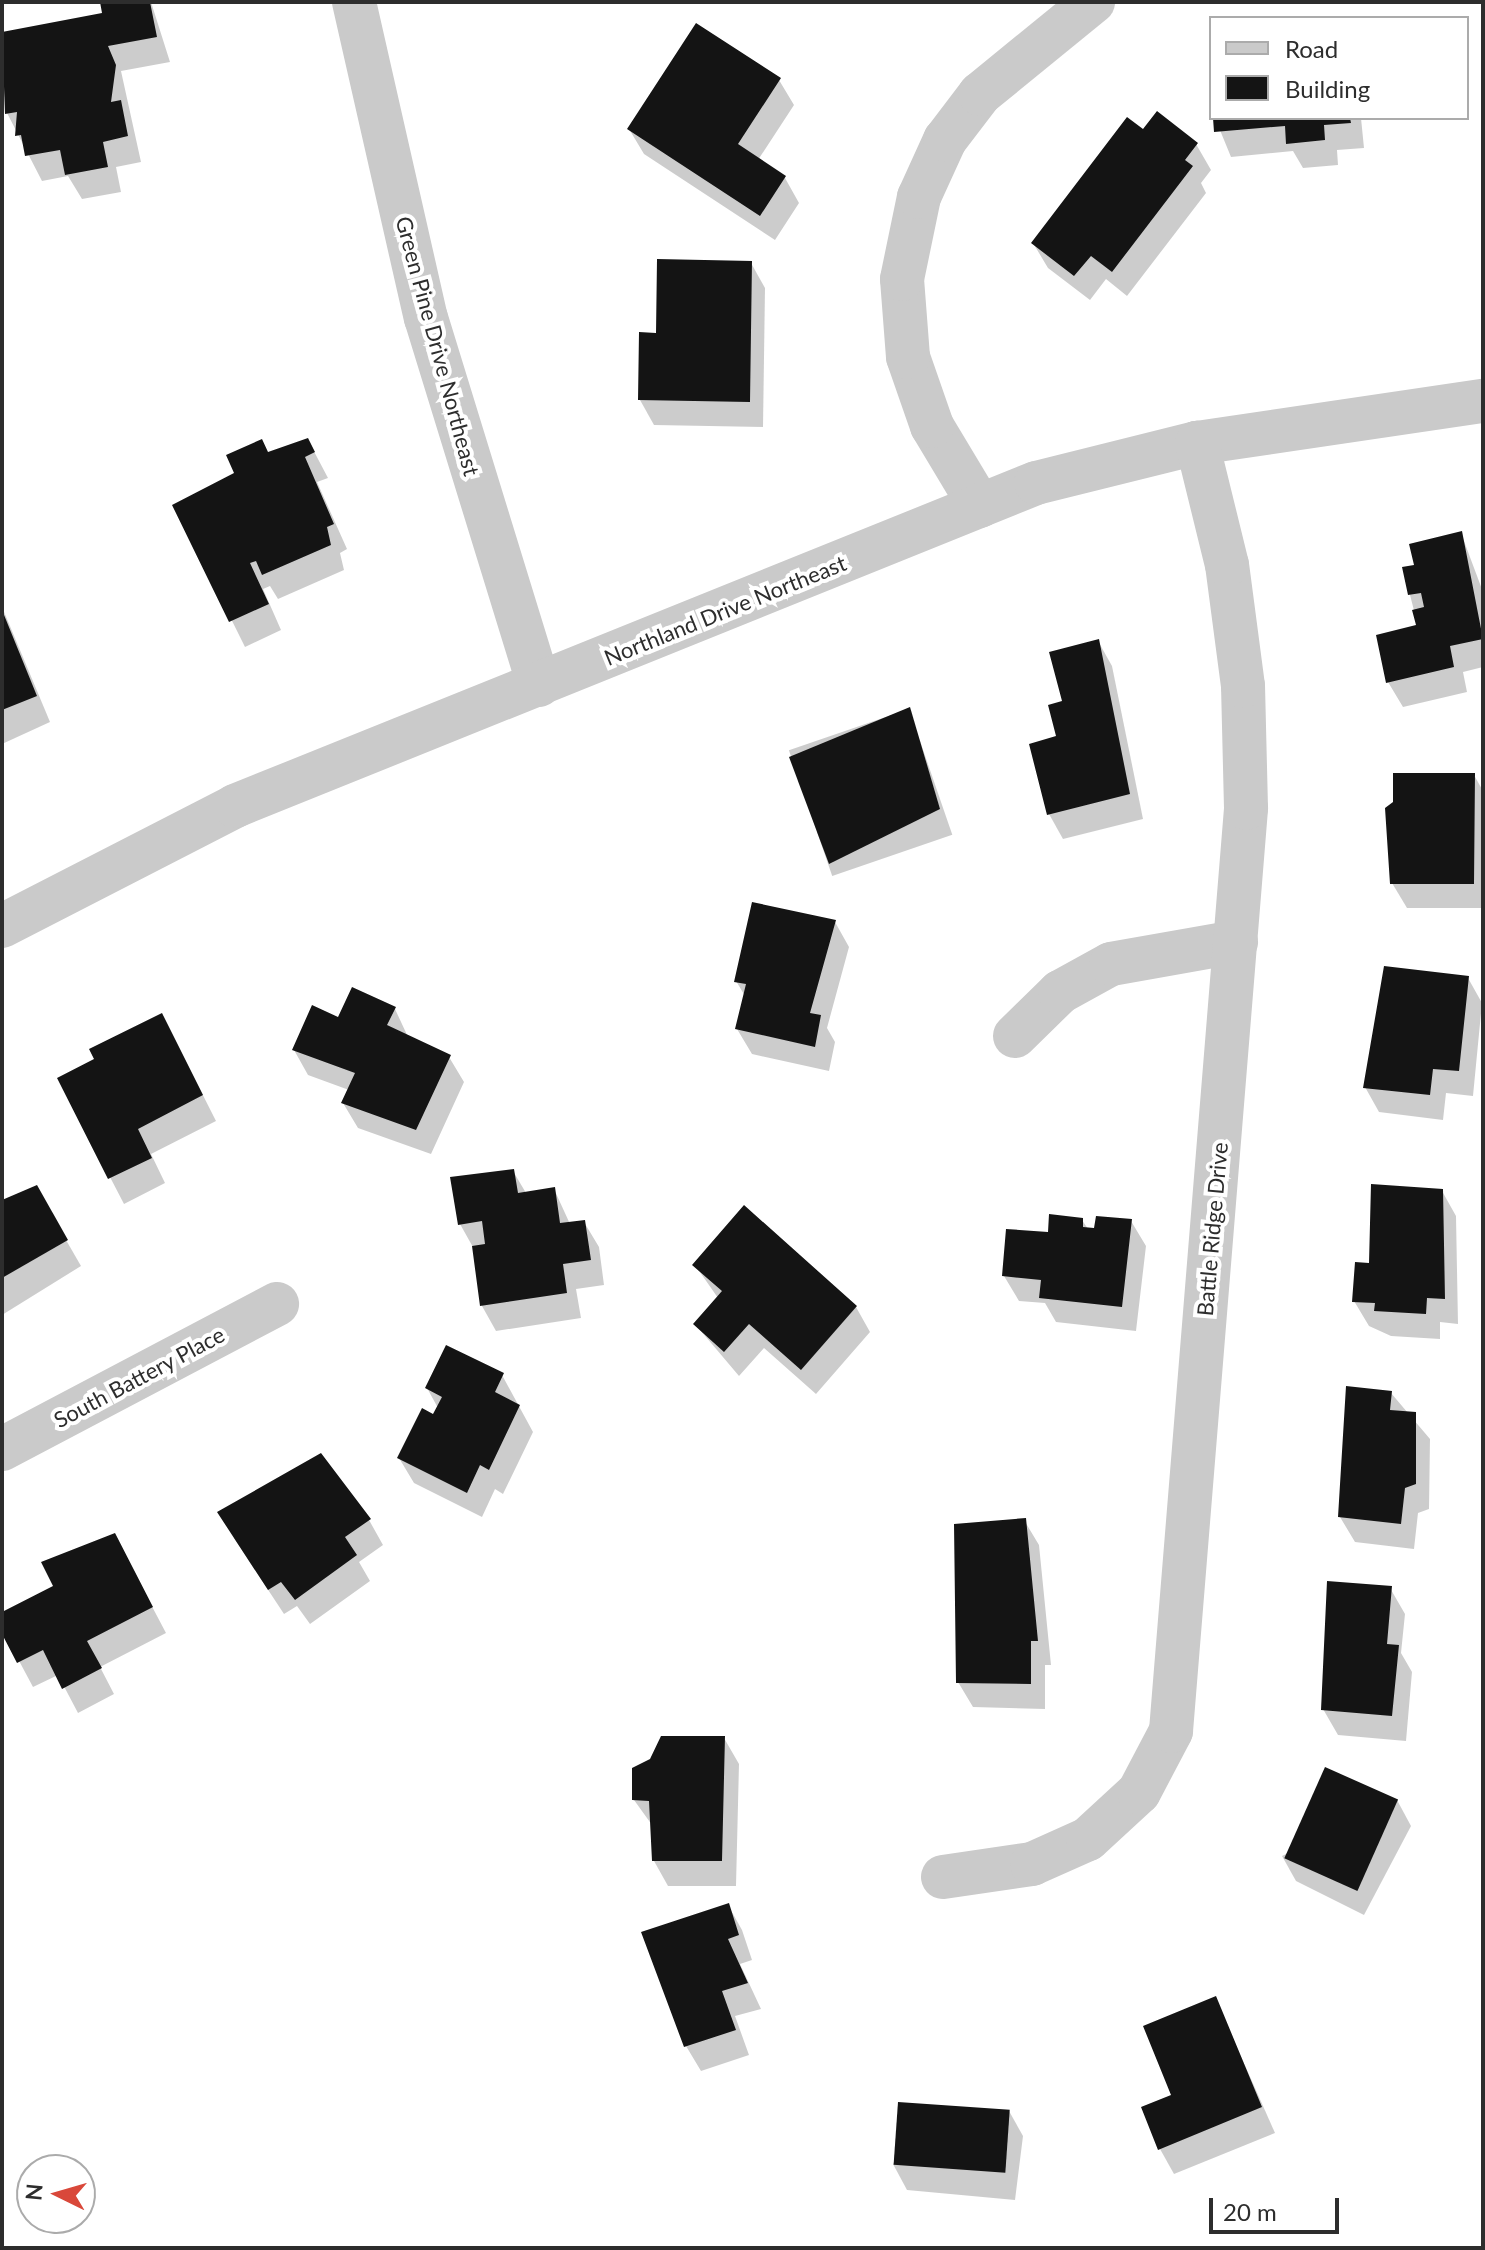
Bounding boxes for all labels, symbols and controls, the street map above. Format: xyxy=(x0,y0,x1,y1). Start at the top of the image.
legend xyxy=(1209,16,1469,120)
text: Road xyxy=(1285,34,1338,63)
text: Building xyxy=(1285,74,1370,103)
street label: Green Pine Drive Northeast xyxy=(391,213,485,479)
street label: Northland Drive Northeast xyxy=(600,549,850,671)
street label: Battle Ridge Drive xyxy=(1191,1141,1233,1317)
street label: South Battery Place xyxy=(49,1321,229,1433)
north arrow xyxy=(16,2154,96,2234)
text: N xyxy=(19,2182,48,2202)
scale bar xyxy=(1213,2182,1343,2232)
text: 20 m xyxy=(1223,2197,1277,2226)

